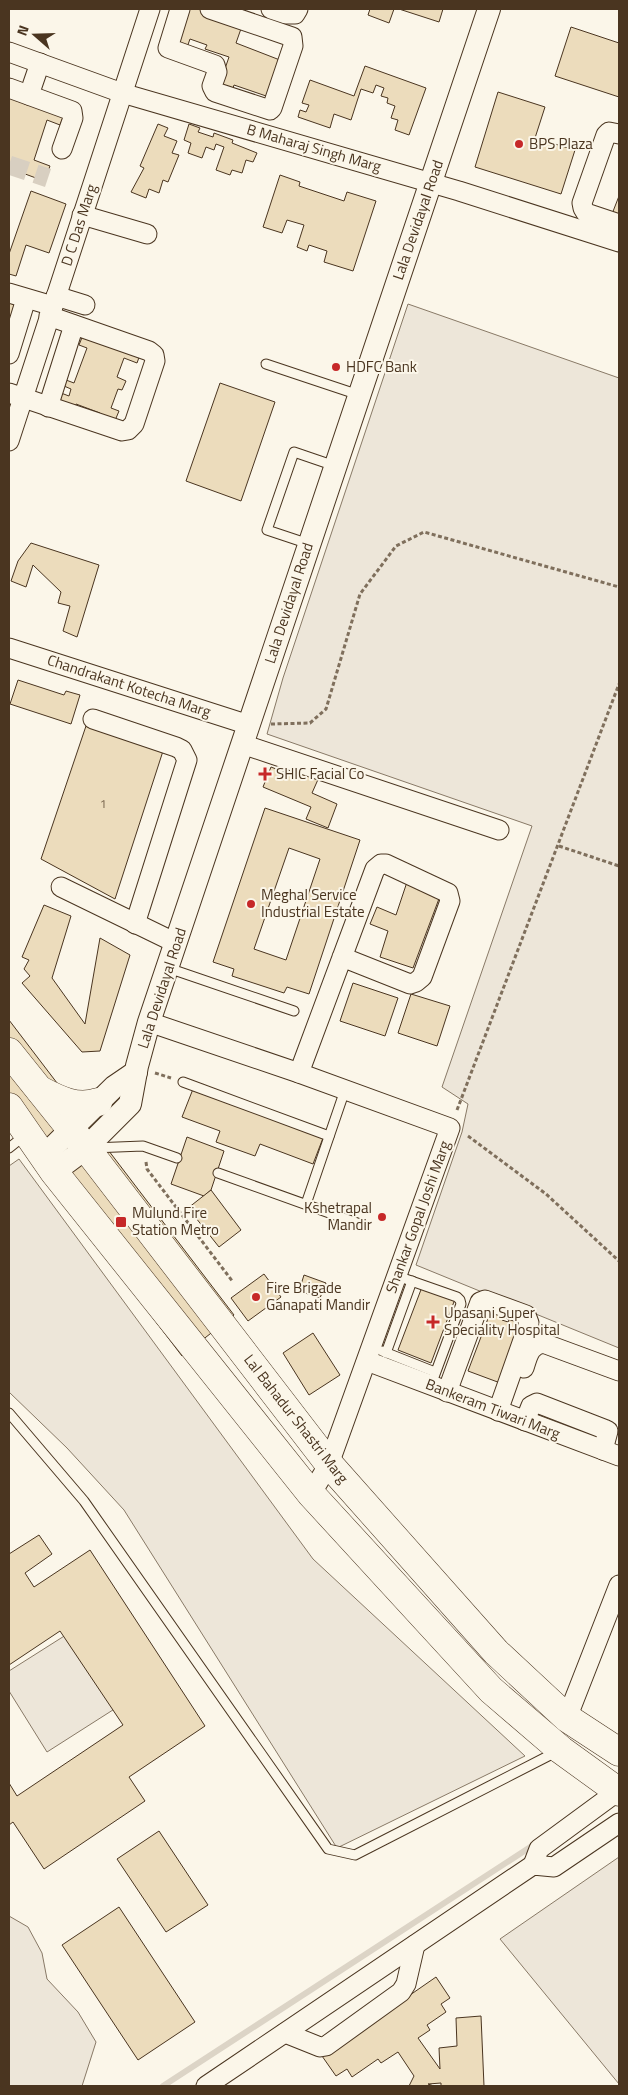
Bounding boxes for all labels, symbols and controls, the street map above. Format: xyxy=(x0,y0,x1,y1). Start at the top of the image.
north arrow xyxy=(10,10,60,60)
text: N xyxy=(11,22,34,39)
street label: B Maharaj Singh Marg xyxy=(244,117,384,178)
place label: BPS Plaza xyxy=(529,132,593,155)
marker: BPS Plaza xyxy=(513,138,525,150)
street label: Lala Devidayal Road xyxy=(386,157,449,283)
street label: D C Das Marg xyxy=(54,181,103,269)
place label: HDFC Bank xyxy=(346,355,417,378)
marker: HDFC Bank xyxy=(330,361,342,373)
street label: Lala Devidayal Road xyxy=(258,539,319,666)
street label: Chandrakant Kotecha Marg xyxy=(44,648,214,723)
place label: SHIC Facial Co xyxy=(276,762,364,785)
marker: SHIC Facial Co xyxy=(258,767,272,781)
house number: 1 xyxy=(100,794,106,813)
place label: Meghal Service Industrial Estate xyxy=(261,883,365,923)
marker: Meghal Service Industrial Estate xyxy=(245,898,257,910)
street label: Lala Devidayal Road xyxy=(131,924,192,1051)
street label: Shankar Gopal Joshi Marg xyxy=(379,1137,456,1296)
place label: Kshetrapal Mandir xyxy=(304,1196,372,1236)
place label: Mulund Fire Station Metro xyxy=(132,1201,219,1241)
marker: Kshetrapal Mandir xyxy=(376,1211,388,1223)
marker: Mulund Fire Station Metro xyxy=(114,1215,128,1229)
place label: Fire Brigade Ganapati Mandir xyxy=(266,1276,370,1316)
marker: Fire Brigade Ganapati Mandir xyxy=(250,1291,262,1303)
place label: Upasani Super Speciality Hospital xyxy=(444,1301,560,1341)
marker: Upasani Super Speciality Hospital xyxy=(426,1315,440,1329)
street label: Lal Bahadur Shastri Marg xyxy=(238,1349,355,1489)
street label: Bankeram Tiwari Marg xyxy=(422,1372,564,1445)

